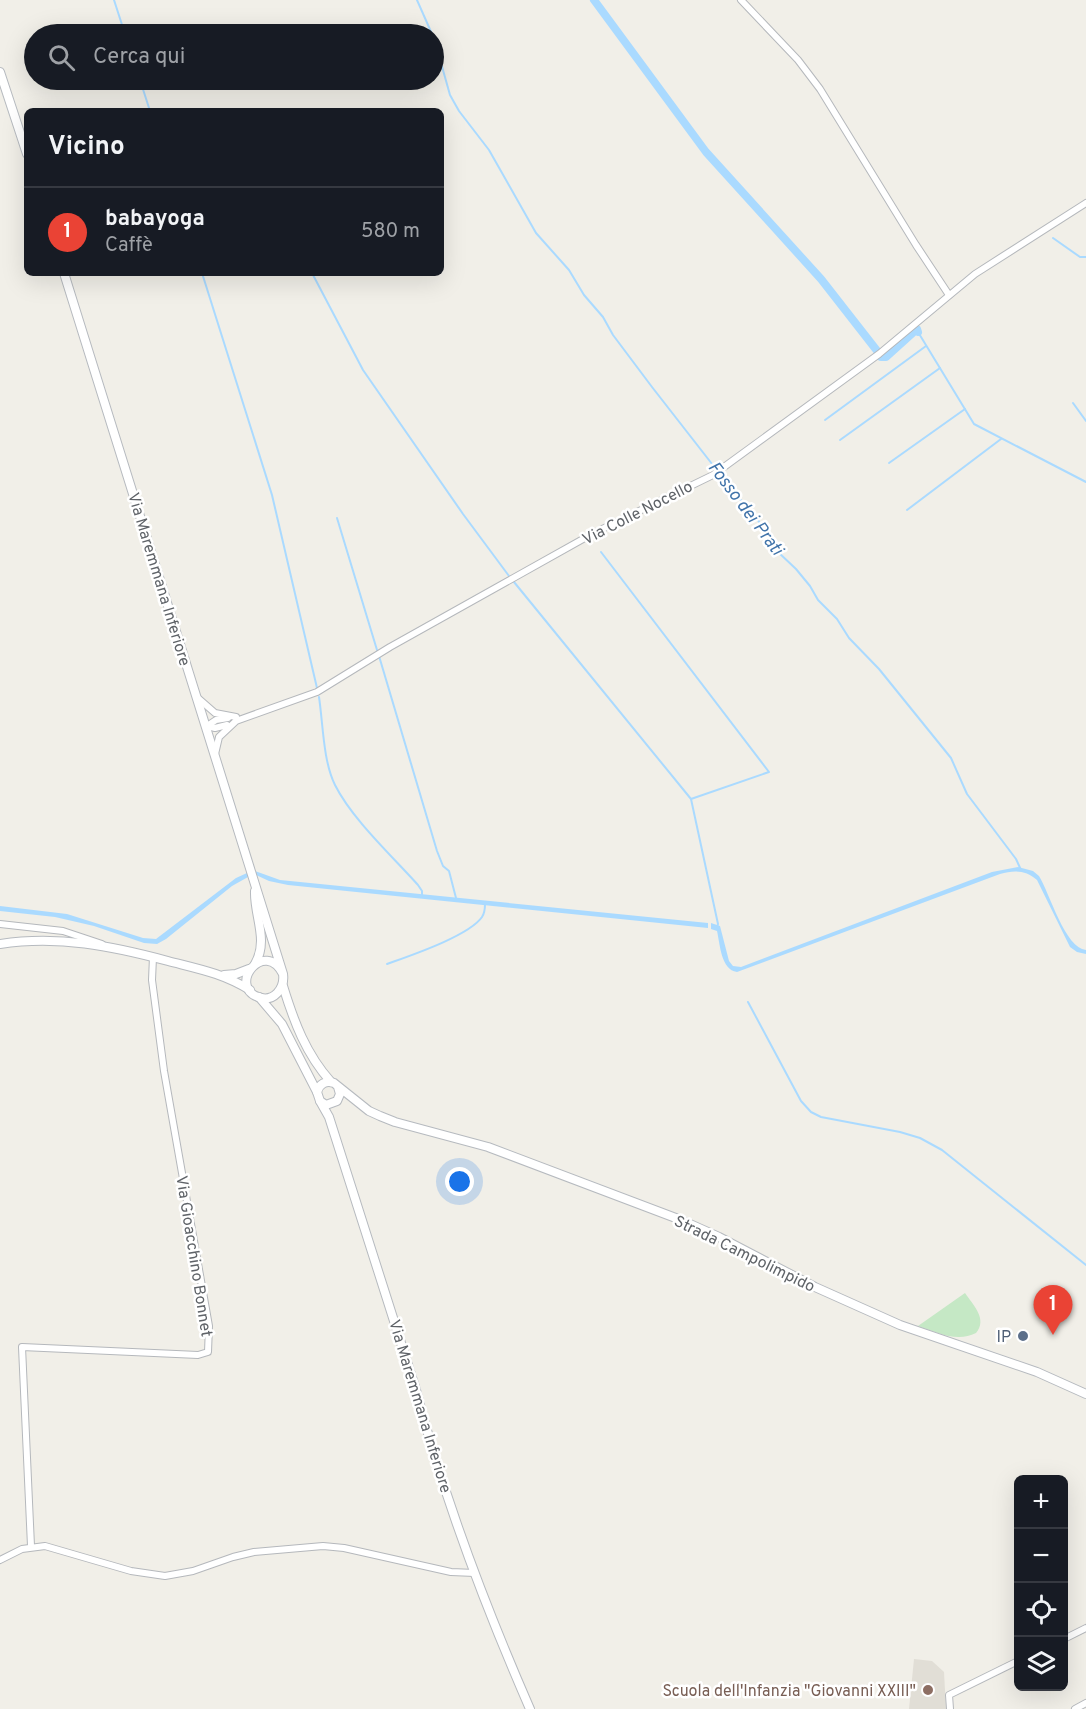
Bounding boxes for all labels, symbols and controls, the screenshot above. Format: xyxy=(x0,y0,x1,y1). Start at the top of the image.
search box xyxy=(24,24,444,90)
icon: search xyxy=(45,41,78,74)
text: Cerca qui xyxy=(93,44,185,71)
text: Vicino xyxy=(48,131,125,164)
text: babayoga xyxy=(105,206,205,233)
text: 1 xyxy=(64,219,72,245)
text: 580 m xyxy=(361,219,420,245)
text: Caffè xyxy=(105,233,153,259)
water label: Fosso dei Prati xyxy=(702,457,789,562)
street label: Via Colle Nocello xyxy=(579,477,697,550)
street label: Via Maremmana Inferiore xyxy=(122,490,194,669)
your location xyxy=(445,1167,474,1196)
street label: Via Gioacchino Bonnet xyxy=(170,1174,216,1338)
street label: Strada Campolimpido xyxy=(670,1212,818,1298)
pin: 1 xyxy=(1034,1286,1072,1335)
street label: Via Maremmana Inferiore xyxy=(383,1317,455,1496)
place label: IP xyxy=(996,1328,1011,1348)
marker: IP xyxy=(1016,1329,1030,1343)
map controls xyxy=(1014,1475,1068,1691)
button: + xyxy=(1014,1475,1068,1529)
button: − xyxy=(1014,1529,1068,1583)
button: locate xyxy=(1014,1583,1068,1637)
button: layers xyxy=(1014,1637,1068,1691)
place label: Scuola dell'Infanzia "Giovanni XXIII" xyxy=(663,1682,916,1702)
marker: Scuola dell'Infanzia "Giovanni XXIII" xyxy=(921,1683,935,1697)

